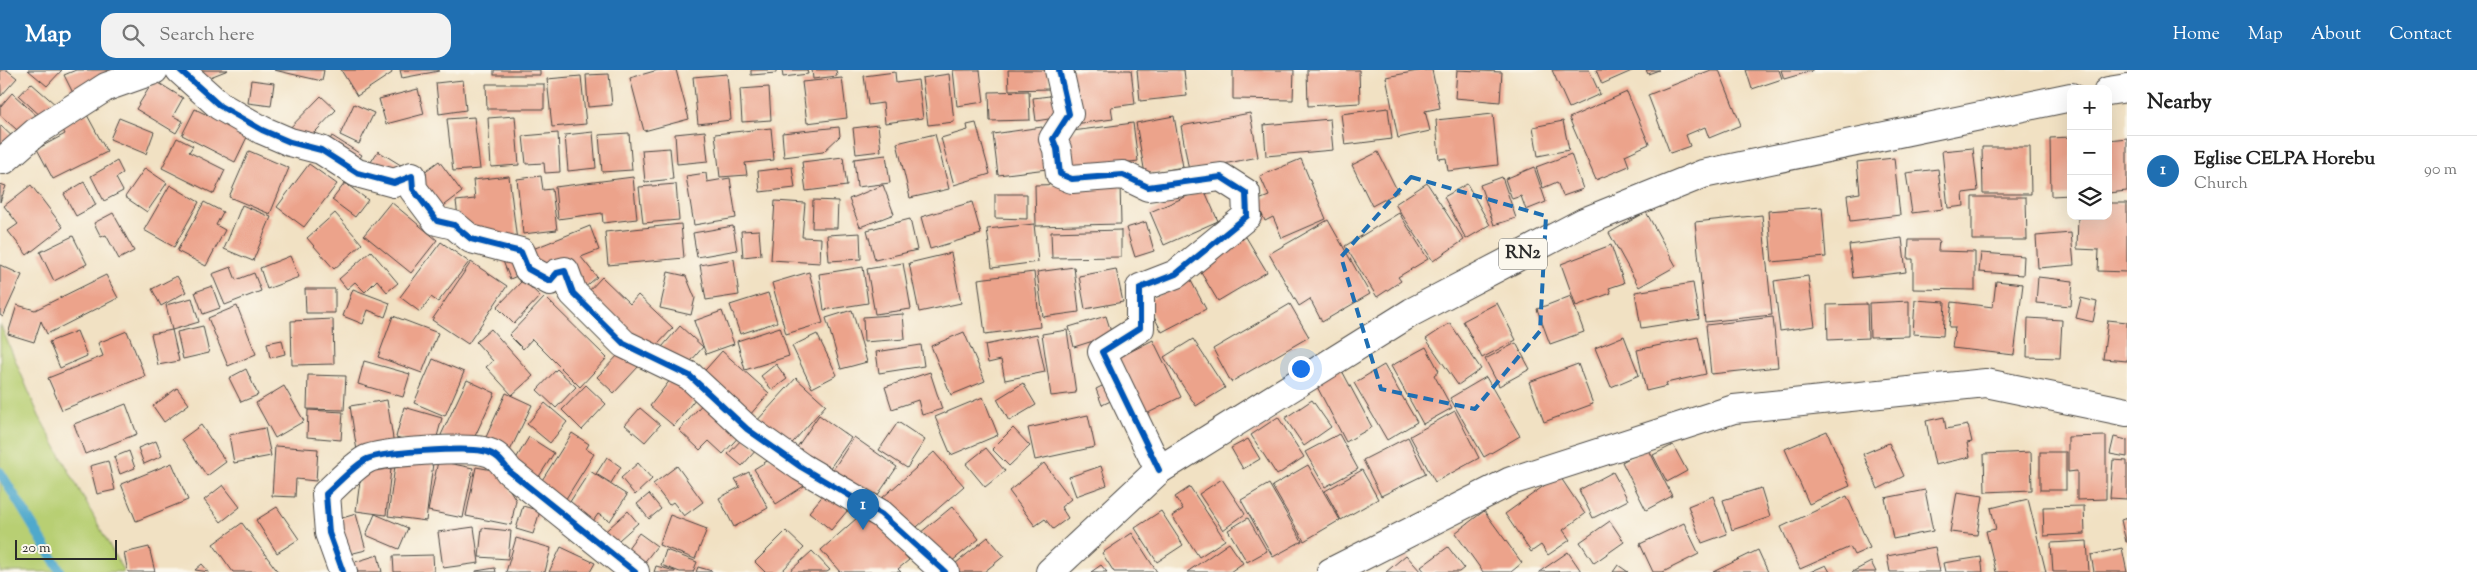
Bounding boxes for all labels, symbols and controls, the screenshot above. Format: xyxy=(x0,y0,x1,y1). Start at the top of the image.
search box xyxy=(101,13,451,58)
text: Map xyxy=(25,18,71,52)
icon: search xyxy=(119,21,147,49)
text: Search here xyxy=(159,22,255,49)
text: Home xyxy=(2173,22,2220,48)
text: Map xyxy=(2248,22,2283,48)
text: About xyxy=(2311,22,2361,48)
text: Contact xyxy=(2389,22,2452,48)
map controls xyxy=(2067,85,2112,220)
button: + xyxy=(2067,85,2112,130)
text: Nearby xyxy=(2147,88,2212,118)
button: − xyxy=(2067,130,2112,175)
text: Eglise CELPA Horebu xyxy=(2194,146,2375,173)
text: 1 xyxy=(2160,159,2166,182)
text: 90 m xyxy=(2424,159,2457,182)
text: Church xyxy=(2194,173,2248,196)
button: layers xyxy=(2067,175,2112,220)
road number: RN2 xyxy=(1499,238,1547,270)
your location xyxy=(1288,356,1314,382)
pin: 1 xyxy=(847,489,879,530)
scale bar xyxy=(15,537,118,560)
text: 20 m xyxy=(22,539,51,559)

